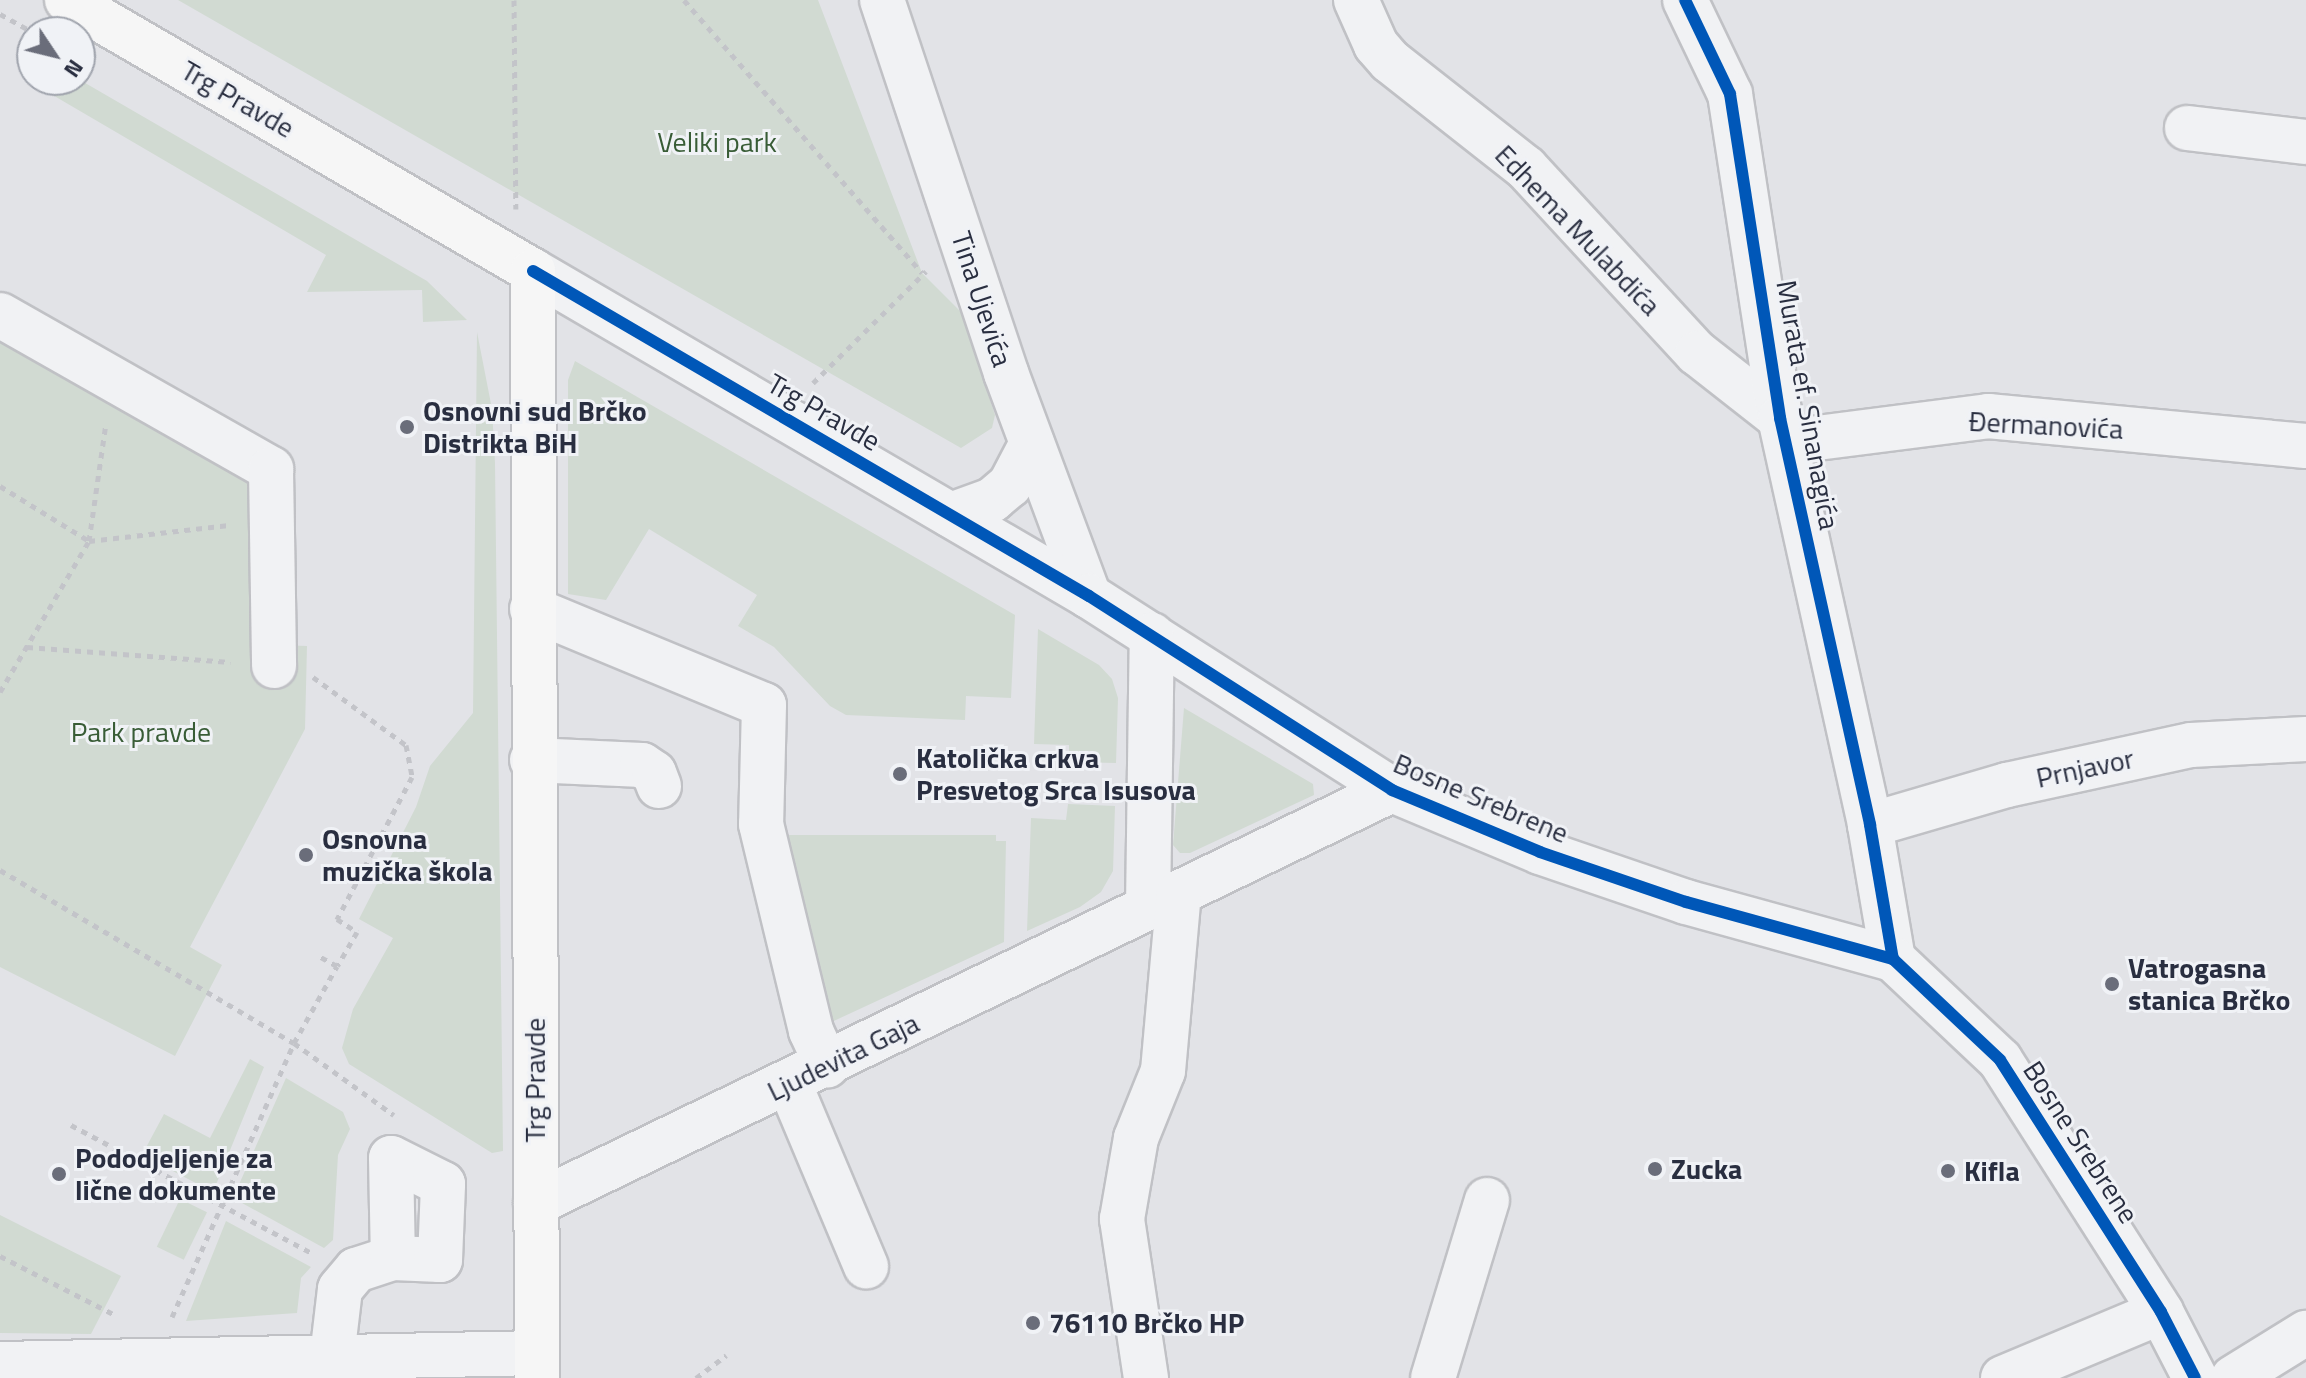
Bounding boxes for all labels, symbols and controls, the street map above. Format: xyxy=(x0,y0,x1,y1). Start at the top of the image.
north arrow xyxy=(16,16,96,96)
text: N xyxy=(56,53,92,85)
street label: Trg Pravde xyxy=(176,53,300,145)
park label: Veliki park xyxy=(657,125,777,159)
street label: Edhema Mulabdića xyxy=(1488,138,1668,322)
street label: Tina Ujevića xyxy=(944,227,1020,371)
street label: Murata ef. Sinanagića xyxy=(1770,278,1846,532)
street label: Trg Pravde xyxy=(762,366,886,458)
place label: Osnovni sud Brčko Distrikta BiH xyxy=(423,394,647,460)
street label: Đermanovića xyxy=(1968,404,2124,446)
marker: Osnovni sud Brčko Distrikta BiH xyxy=(398,418,416,436)
park label: Park pravde xyxy=(71,715,211,749)
place label: Katolička crkva Presvetog Srca Isusova xyxy=(916,741,1196,807)
street label: Prnjavor xyxy=(2033,741,2137,795)
street label: Bosne Srebrene xyxy=(1389,746,1573,850)
marker: Katolička crkva Presvetog Srca Isusova xyxy=(891,765,909,783)
place label: Osnovna muzička škola xyxy=(322,822,492,888)
marker: Osnovna muzička škola xyxy=(297,846,315,864)
place label: Vatrogasna stanica Brčko xyxy=(2128,951,2290,1017)
marker: Vatrogasna stanica Brčko xyxy=(2103,975,2121,993)
street label: Ljudevita Gaja xyxy=(762,1006,924,1108)
street label: Trg Pravde xyxy=(518,1018,552,1142)
street label: Bosne Srebrene xyxy=(2016,1055,2146,1229)
place label: Pododjeljenje za lične dokumente xyxy=(75,1141,276,1207)
place label: Zucka xyxy=(1671,1152,1742,1186)
place label: Kifla xyxy=(1964,1154,2020,1188)
marker: Zucka xyxy=(1646,1160,1664,1178)
marker: Kifla xyxy=(1939,1162,1957,1180)
marker: Pododjeljenje za lične dokumente xyxy=(50,1165,68,1183)
place label: 76110 Brčko HP xyxy=(1049,1306,1244,1340)
marker: 76110 Brčko HP xyxy=(1024,1314,1042,1332)

